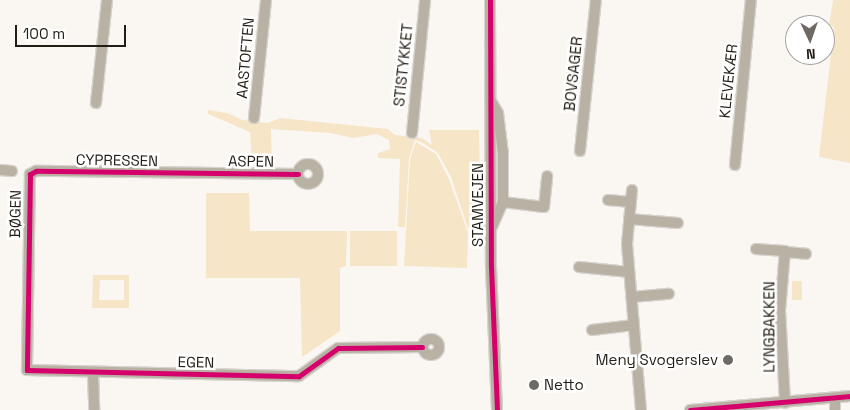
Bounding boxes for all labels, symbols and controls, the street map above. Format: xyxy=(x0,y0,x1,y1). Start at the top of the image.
scale bar xyxy=(18,15,129,47)
north arrow xyxy=(785,15,835,65)
street label: AASTOFTEN xyxy=(232,17,258,99)
street label: STISTYKKET xyxy=(390,23,416,107)
text: 100 m xyxy=(23,24,65,43)
street label: BOVSAGER xyxy=(560,36,586,112)
street label: KLEVEKÆR xyxy=(715,43,741,119)
text: N xyxy=(806,45,816,63)
street label: CYPRESSEN xyxy=(76,150,158,170)
street label: ASPEN xyxy=(228,152,274,170)
street label: STAMVEJEN xyxy=(469,163,487,247)
street label: BØGEN xyxy=(6,190,24,238)
street label: LYNGBAKKEN xyxy=(760,281,778,373)
place label: Meny Svogerslev xyxy=(596,351,718,369)
street label: EGEN xyxy=(177,353,215,371)
marker: Meny Svogerslev xyxy=(722,354,734,366)
place label: Netto xyxy=(544,376,584,394)
marker: Netto xyxy=(528,379,540,391)

